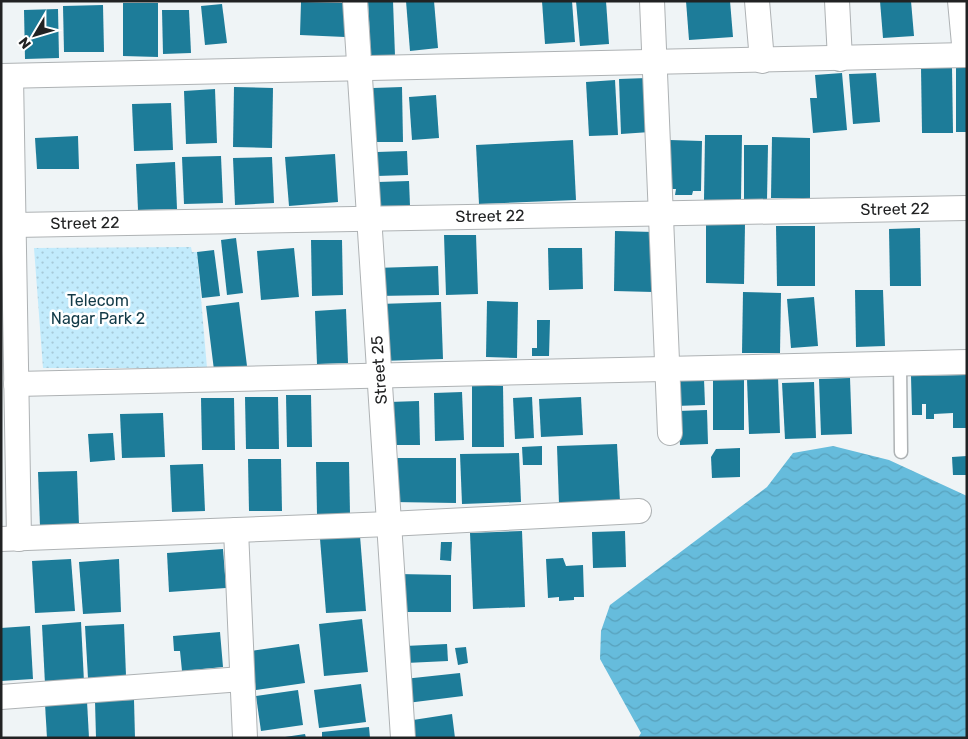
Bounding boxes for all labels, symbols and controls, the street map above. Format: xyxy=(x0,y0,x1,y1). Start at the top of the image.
north arrow xyxy=(10,10,60,60)
text: N xyxy=(15,33,35,52)
street label: Street 22 xyxy=(860,199,930,219)
street label: Street 22 xyxy=(455,206,525,226)
street label: Street 22 xyxy=(50,213,120,233)
park label: Telecom Nagar Park 2 xyxy=(51,291,145,328)
street label: Street 25 xyxy=(367,335,391,405)

